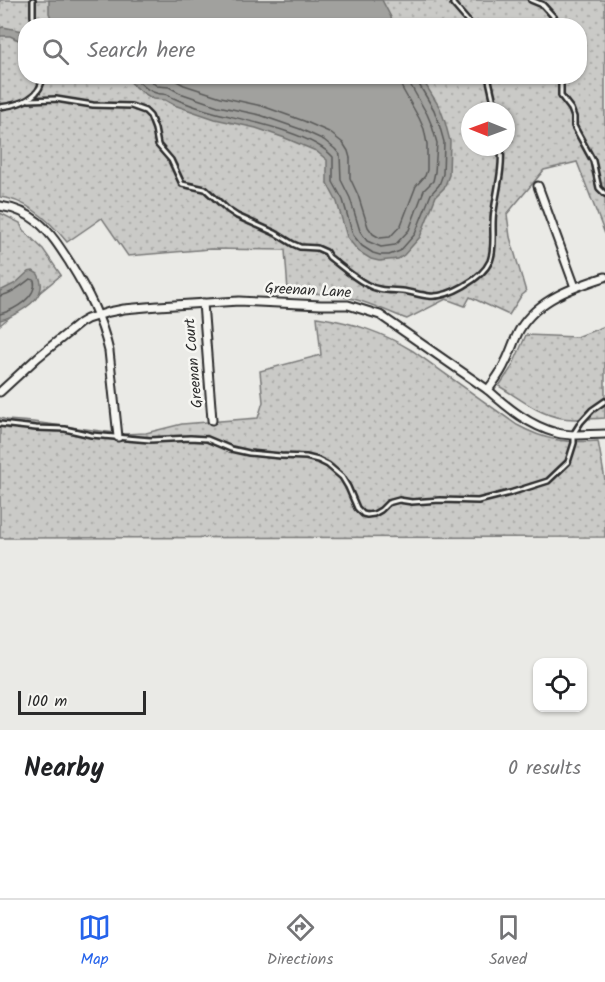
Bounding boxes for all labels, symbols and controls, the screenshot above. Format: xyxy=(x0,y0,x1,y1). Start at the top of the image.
search box xyxy=(18,18,587,84)
text: Search here xyxy=(87,34,195,69)
icon: search xyxy=(39,35,72,68)
north arrow xyxy=(461,102,515,156)
street label: Greenan Lane xyxy=(264,277,352,305)
street label: Greenan Court xyxy=(178,317,210,409)
map controls xyxy=(533,658,587,712)
button: locate xyxy=(533,658,587,712)
scale bar xyxy=(18,688,146,716)
text: 100 m xyxy=(27,689,67,714)
text: Nearby xyxy=(24,748,104,790)
text: 0 results xyxy=(508,753,581,785)
tab: Map xyxy=(78,911,111,972)
tab: Directions xyxy=(267,911,333,972)
tab: Saved xyxy=(489,911,527,972)

